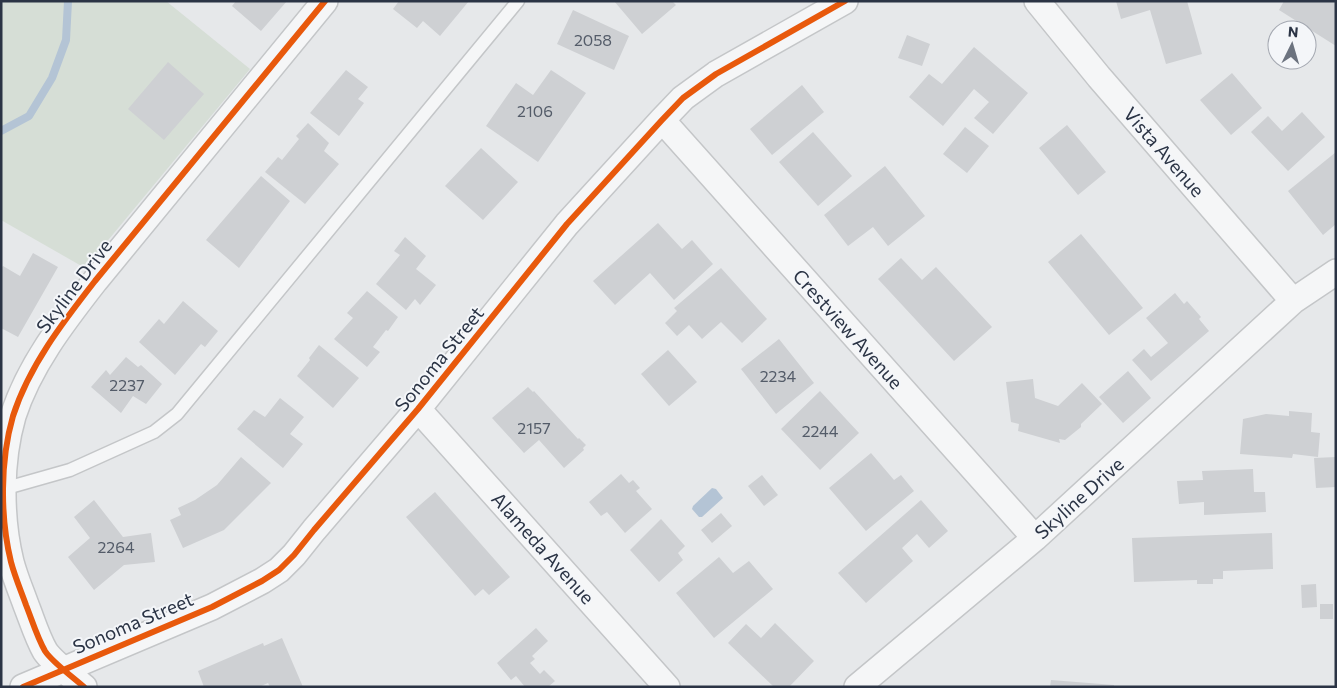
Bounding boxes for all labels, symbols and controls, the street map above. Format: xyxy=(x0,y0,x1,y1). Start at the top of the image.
north arrow xyxy=(1267,20,1317,70)
text: N xyxy=(1287,23,1299,40)
house number: 2058 xyxy=(574,30,612,49)
house number: 2106 xyxy=(517,101,553,120)
street label: Vista Avenue xyxy=(1119,102,1210,201)
street label: Skyline Drive xyxy=(31,234,116,337)
street label: Crestview Avenue xyxy=(789,264,908,393)
street label: Sonoma Street xyxy=(389,301,488,416)
house number: 2234 xyxy=(760,366,797,385)
house number: 2237 xyxy=(109,375,145,394)
house number: 2157 xyxy=(517,418,551,437)
house number: 2244 xyxy=(802,421,839,440)
street label: Skyline Drive xyxy=(1030,452,1128,543)
street label: Alameda Avenue xyxy=(487,487,600,608)
house number: 2264 xyxy=(97,537,135,556)
street label: Sonoma Street xyxy=(69,587,197,658)

